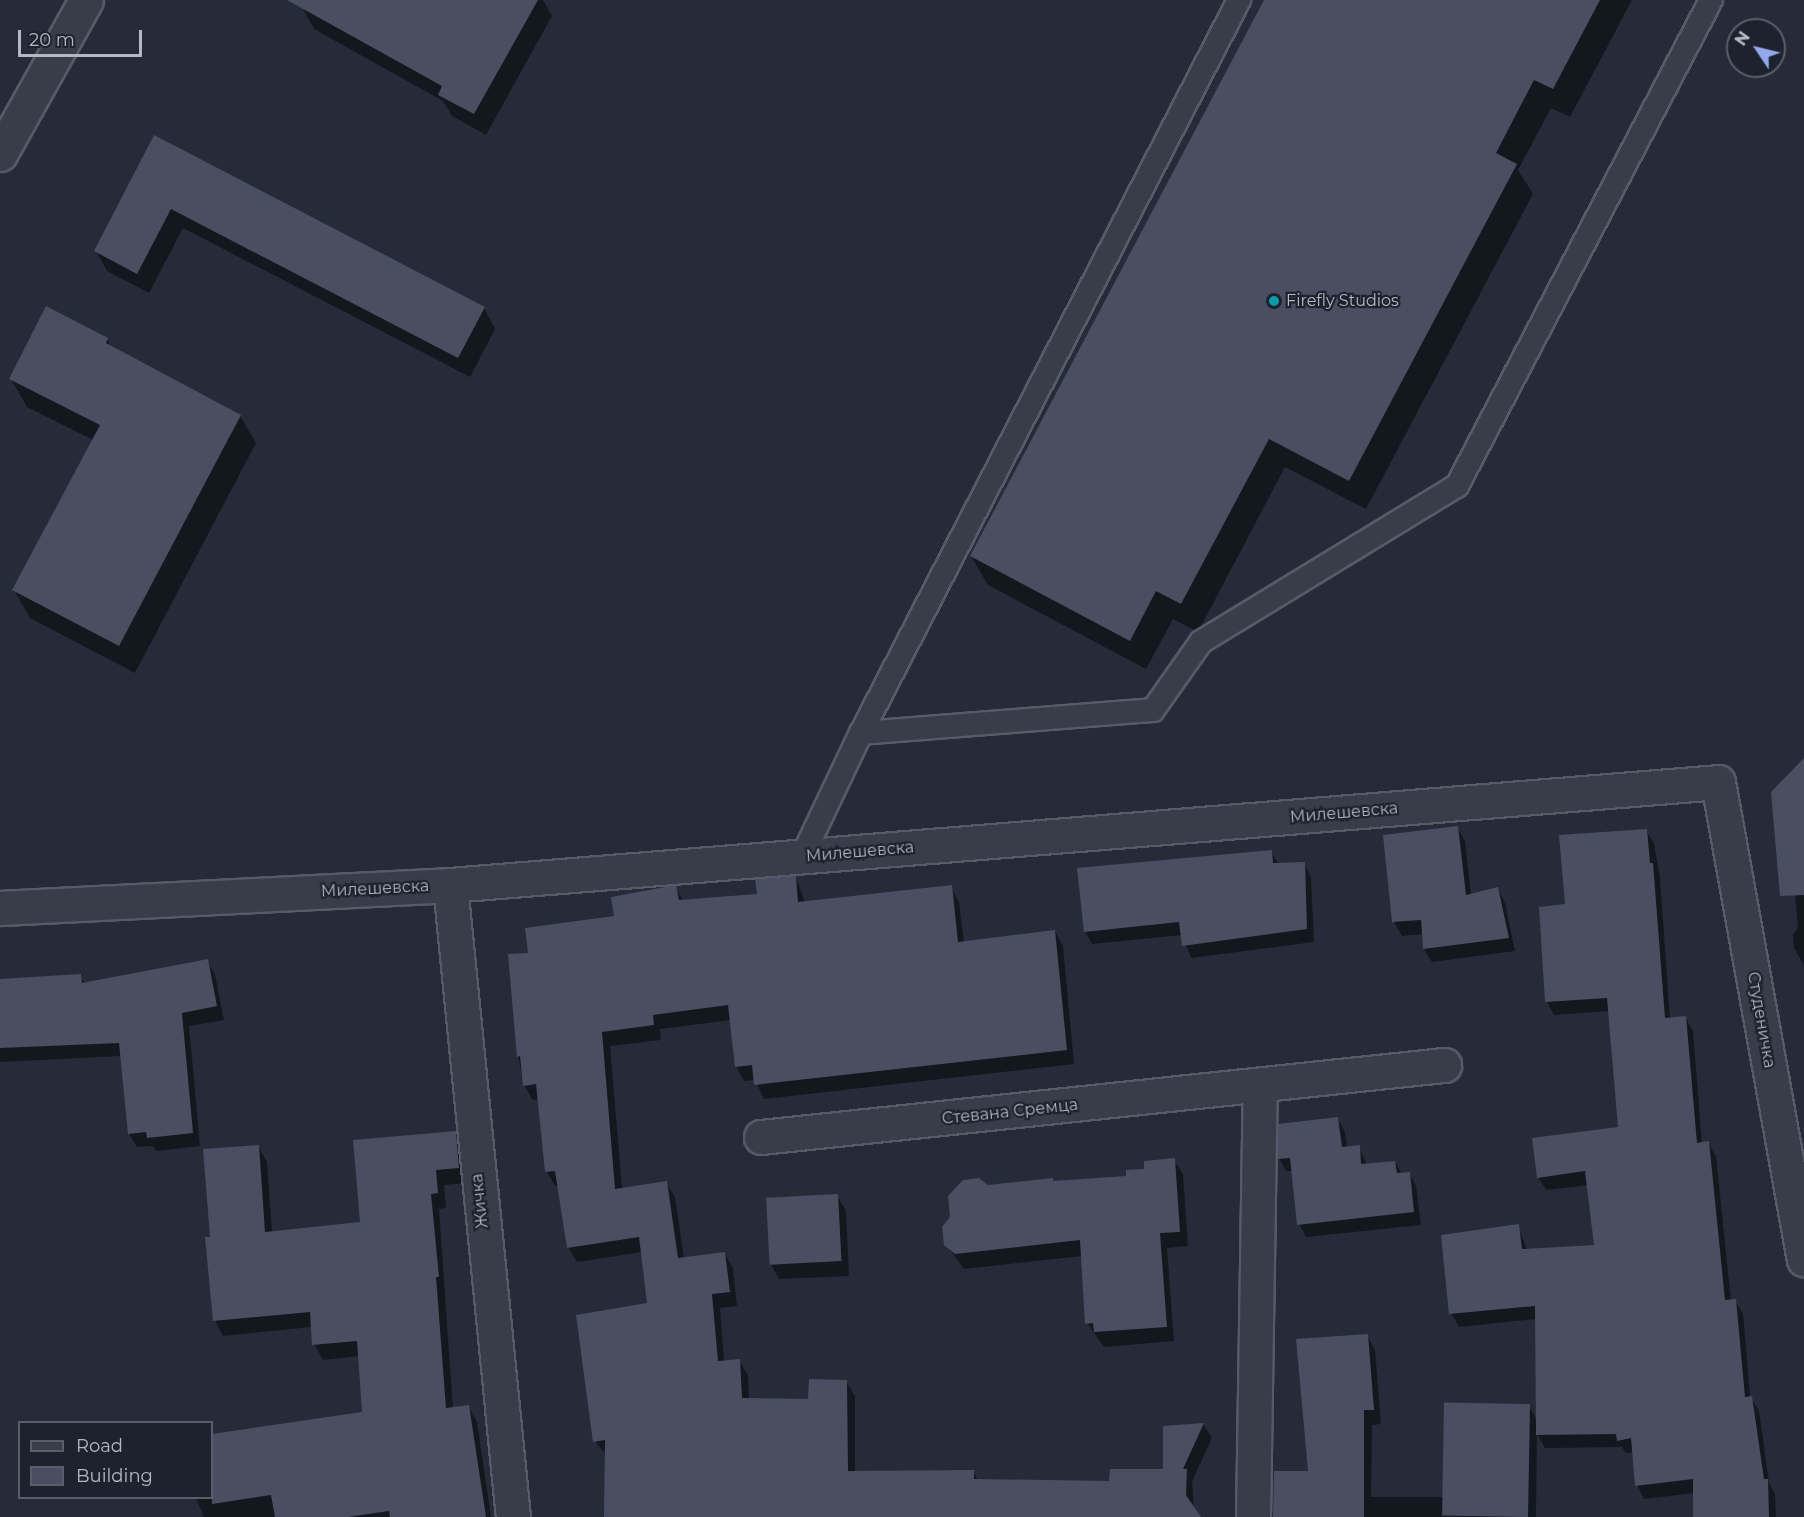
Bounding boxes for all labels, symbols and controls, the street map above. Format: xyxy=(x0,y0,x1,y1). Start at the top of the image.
scale bar xyxy=(21,18,146,56)
north arrow xyxy=(1726,18,1786,78)
text: N xyxy=(1731,28,1754,49)
text: 20 m xyxy=(29,29,75,51)
place label: Firefly Studios xyxy=(1286,291,1399,311)
marker: Firefly Studios xyxy=(1267,294,1281,308)
street label: Милешевска xyxy=(1289,799,1399,827)
street label: Милешевска xyxy=(805,838,915,866)
street label: Милешевска xyxy=(320,877,430,901)
street label: Студеничка xyxy=(1743,970,1779,1070)
street label: Стевана Сремца xyxy=(941,1095,1079,1129)
street label: Жичка xyxy=(468,1173,492,1229)
legend xyxy=(18,1421,213,1499)
text: Road xyxy=(76,1435,123,1457)
text: Building xyxy=(76,1465,153,1487)

